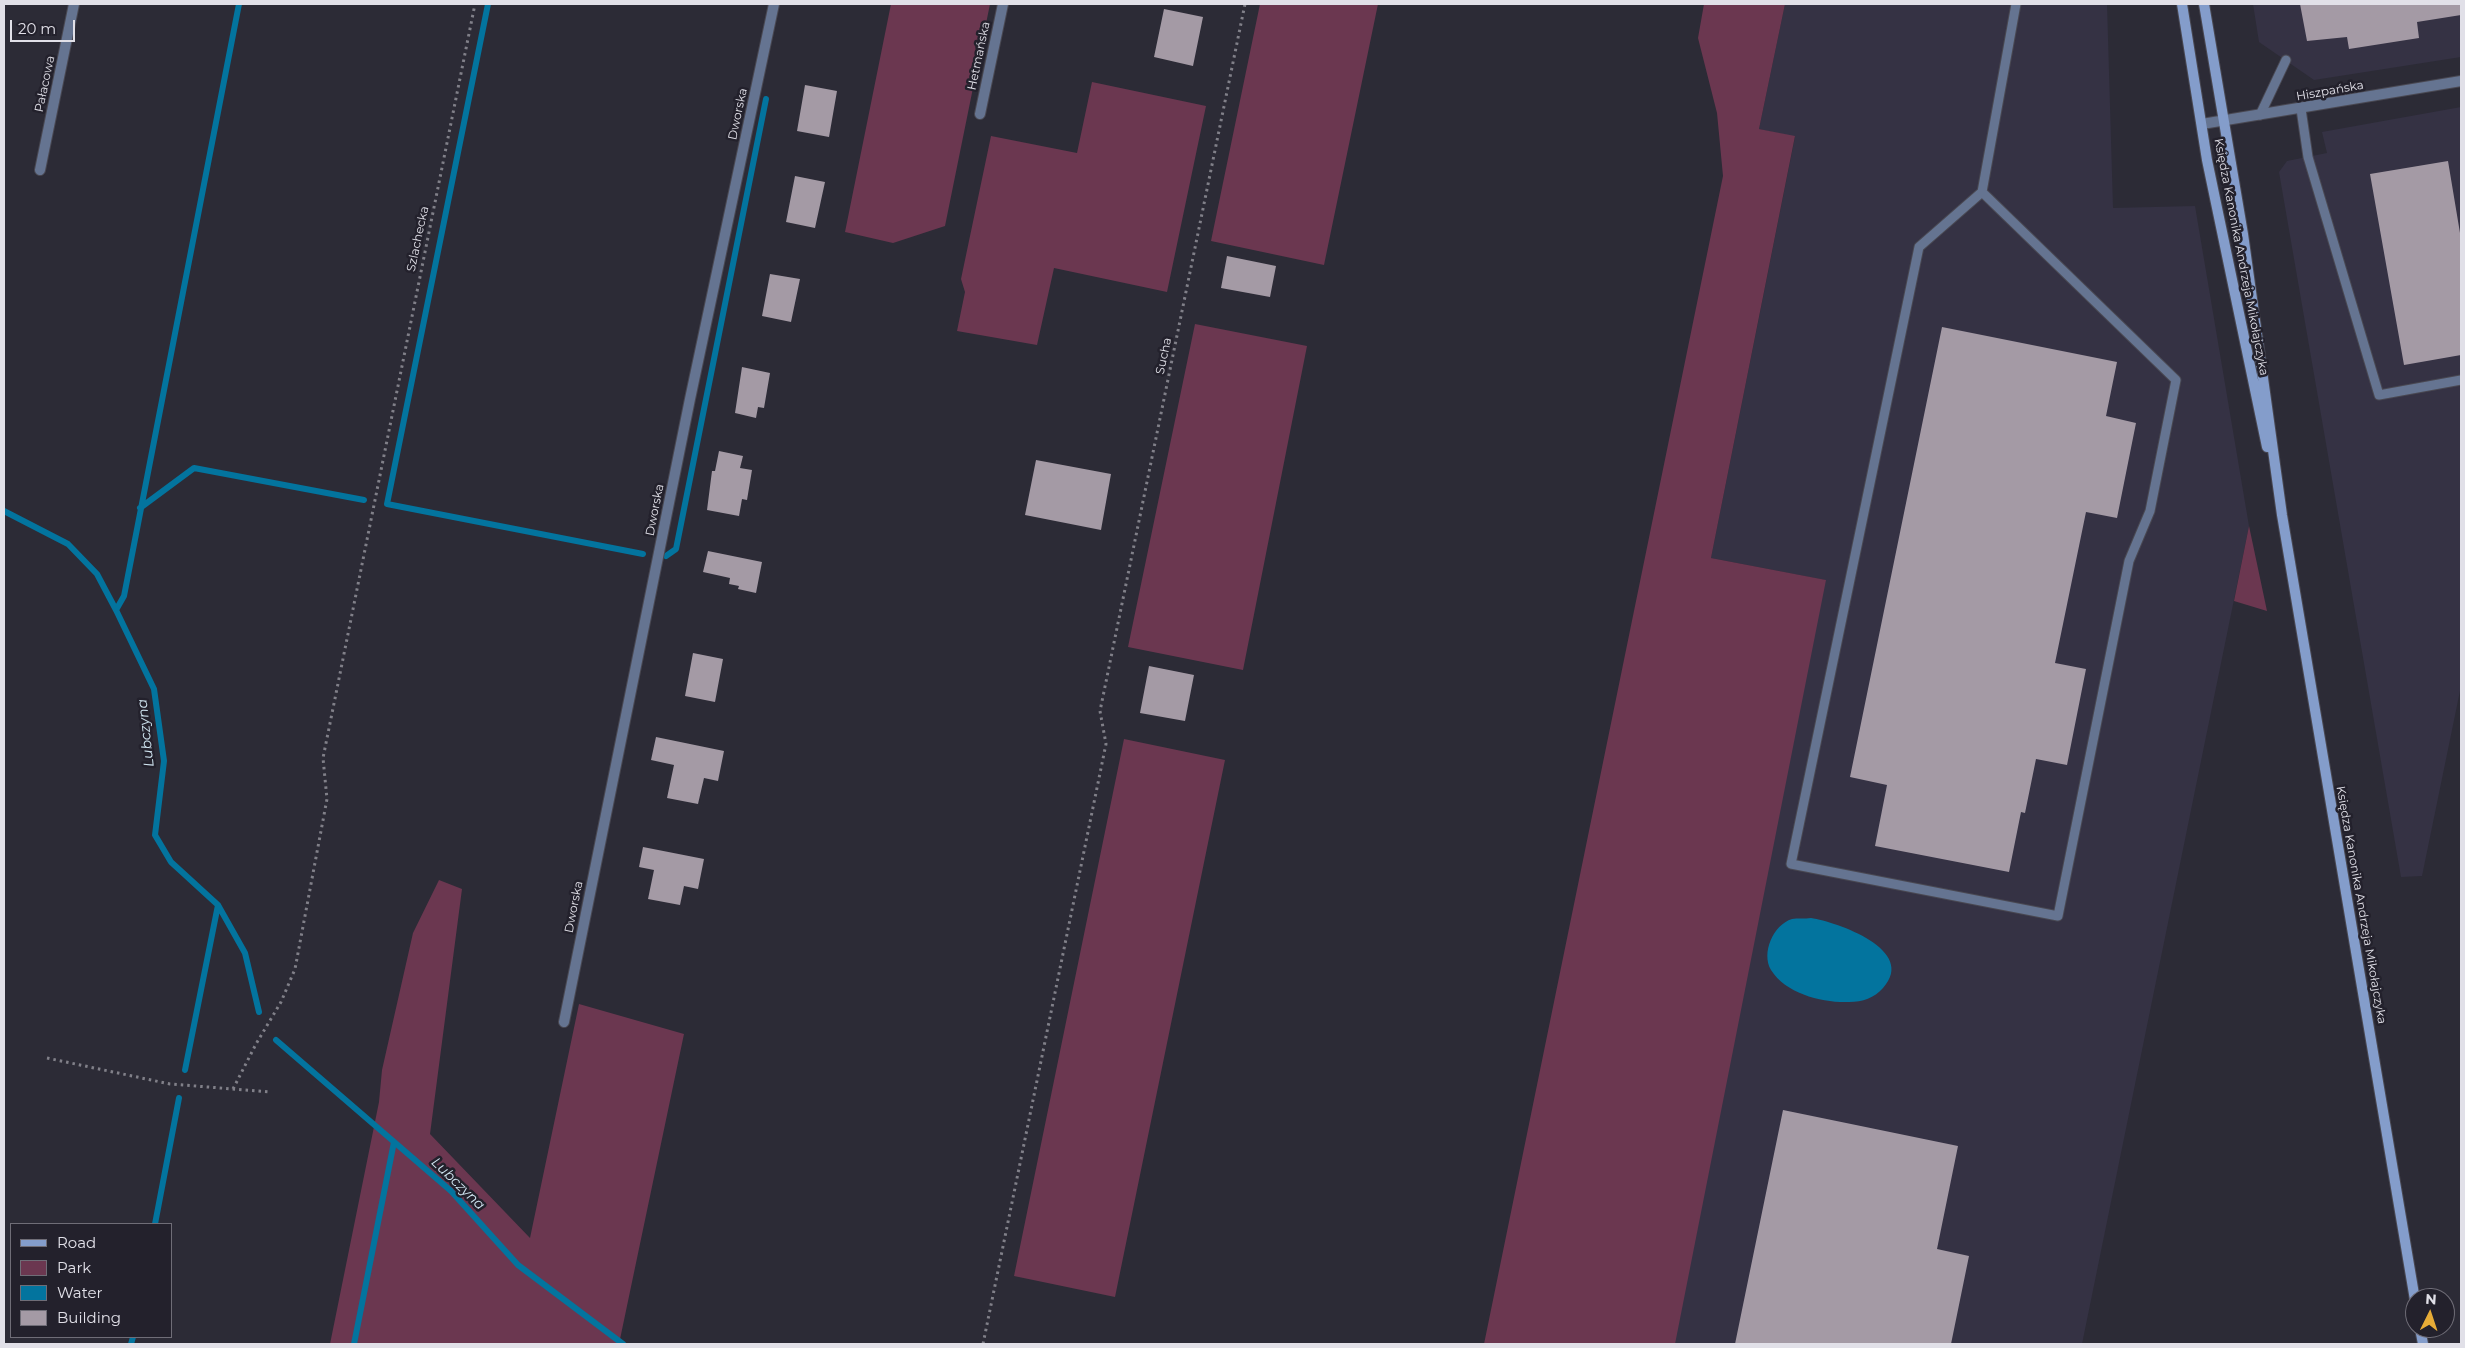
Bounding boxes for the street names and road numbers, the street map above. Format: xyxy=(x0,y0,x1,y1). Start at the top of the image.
street label: Hetmańska xyxy=(965,20,993,92)
street label: Pałacowa xyxy=(32,54,58,114)
street label: Hiszpańska xyxy=(2295,78,2365,104)
street label: Dworska xyxy=(725,87,751,141)
street label: Księdza Kanonika Andrzeja Mikołajczyka xyxy=(2211,137,2271,377)
street label: Szlachecka xyxy=(404,205,432,273)
street label: Sucha xyxy=(1153,336,1175,376)
street label: Dworska xyxy=(643,483,667,537)
street label: Księdza Kanonika Andrzeja Mikołajczyka xyxy=(2333,785,2389,1025)
street label: Dworska xyxy=(562,880,586,934)

